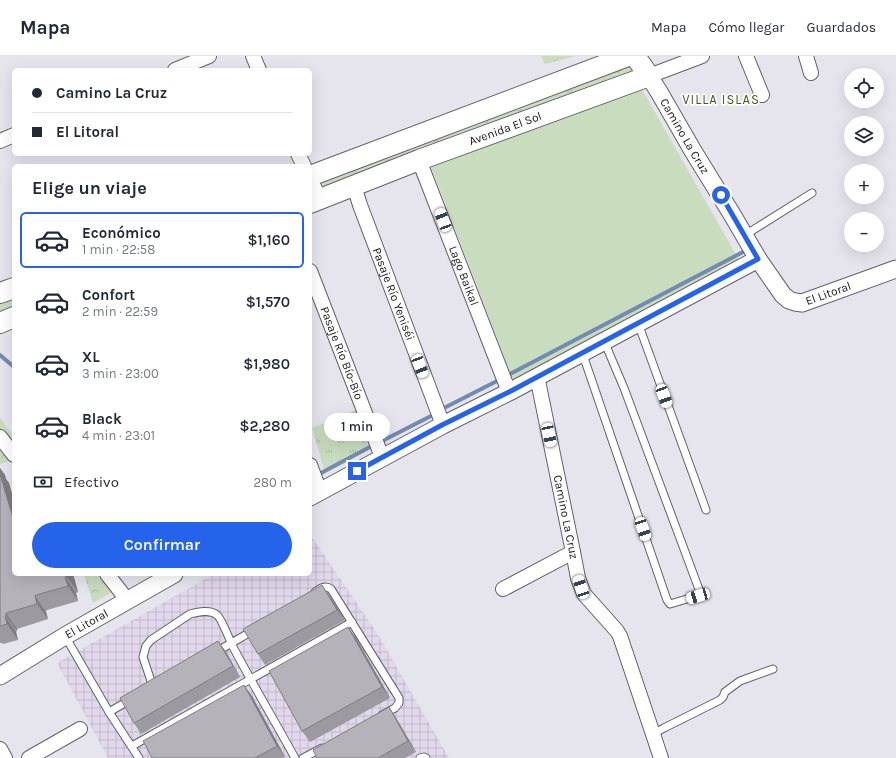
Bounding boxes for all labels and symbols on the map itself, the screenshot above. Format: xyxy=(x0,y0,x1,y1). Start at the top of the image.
district label: VILLA ISLAS xyxy=(682,92,760,107)
street label: Camino La Cruz xyxy=(657,96,713,177)
street label: Avenida El Sol xyxy=(467,109,544,148)
route start xyxy=(712,186,730,204)
car xyxy=(433,207,453,233)
street label: Lago Baikal xyxy=(446,244,482,307)
street label: Pasaje Río Yeniséi xyxy=(370,246,417,342)
street label: El Litoral xyxy=(804,279,853,308)
street label: Pasaje Río Bío-Bío xyxy=(317,304,366,402)
car xyxy=(410,353,430,379)
car xyxy=(654,383,674,409)
callout: 1 min xyxy=(324,413,390,441)
car xyxy=(541,422,557,448)
route end xyxy=(348,462,366,480)
street label: Camino La Cruz xyxy=(550,474,581,560)
car xyxy=(633,516,653,542)
car xyxy=(571,574,591,600)
car xyxy=(685,587,711,605)
street label: El Litoral xyxy=(62,606,111,642)

